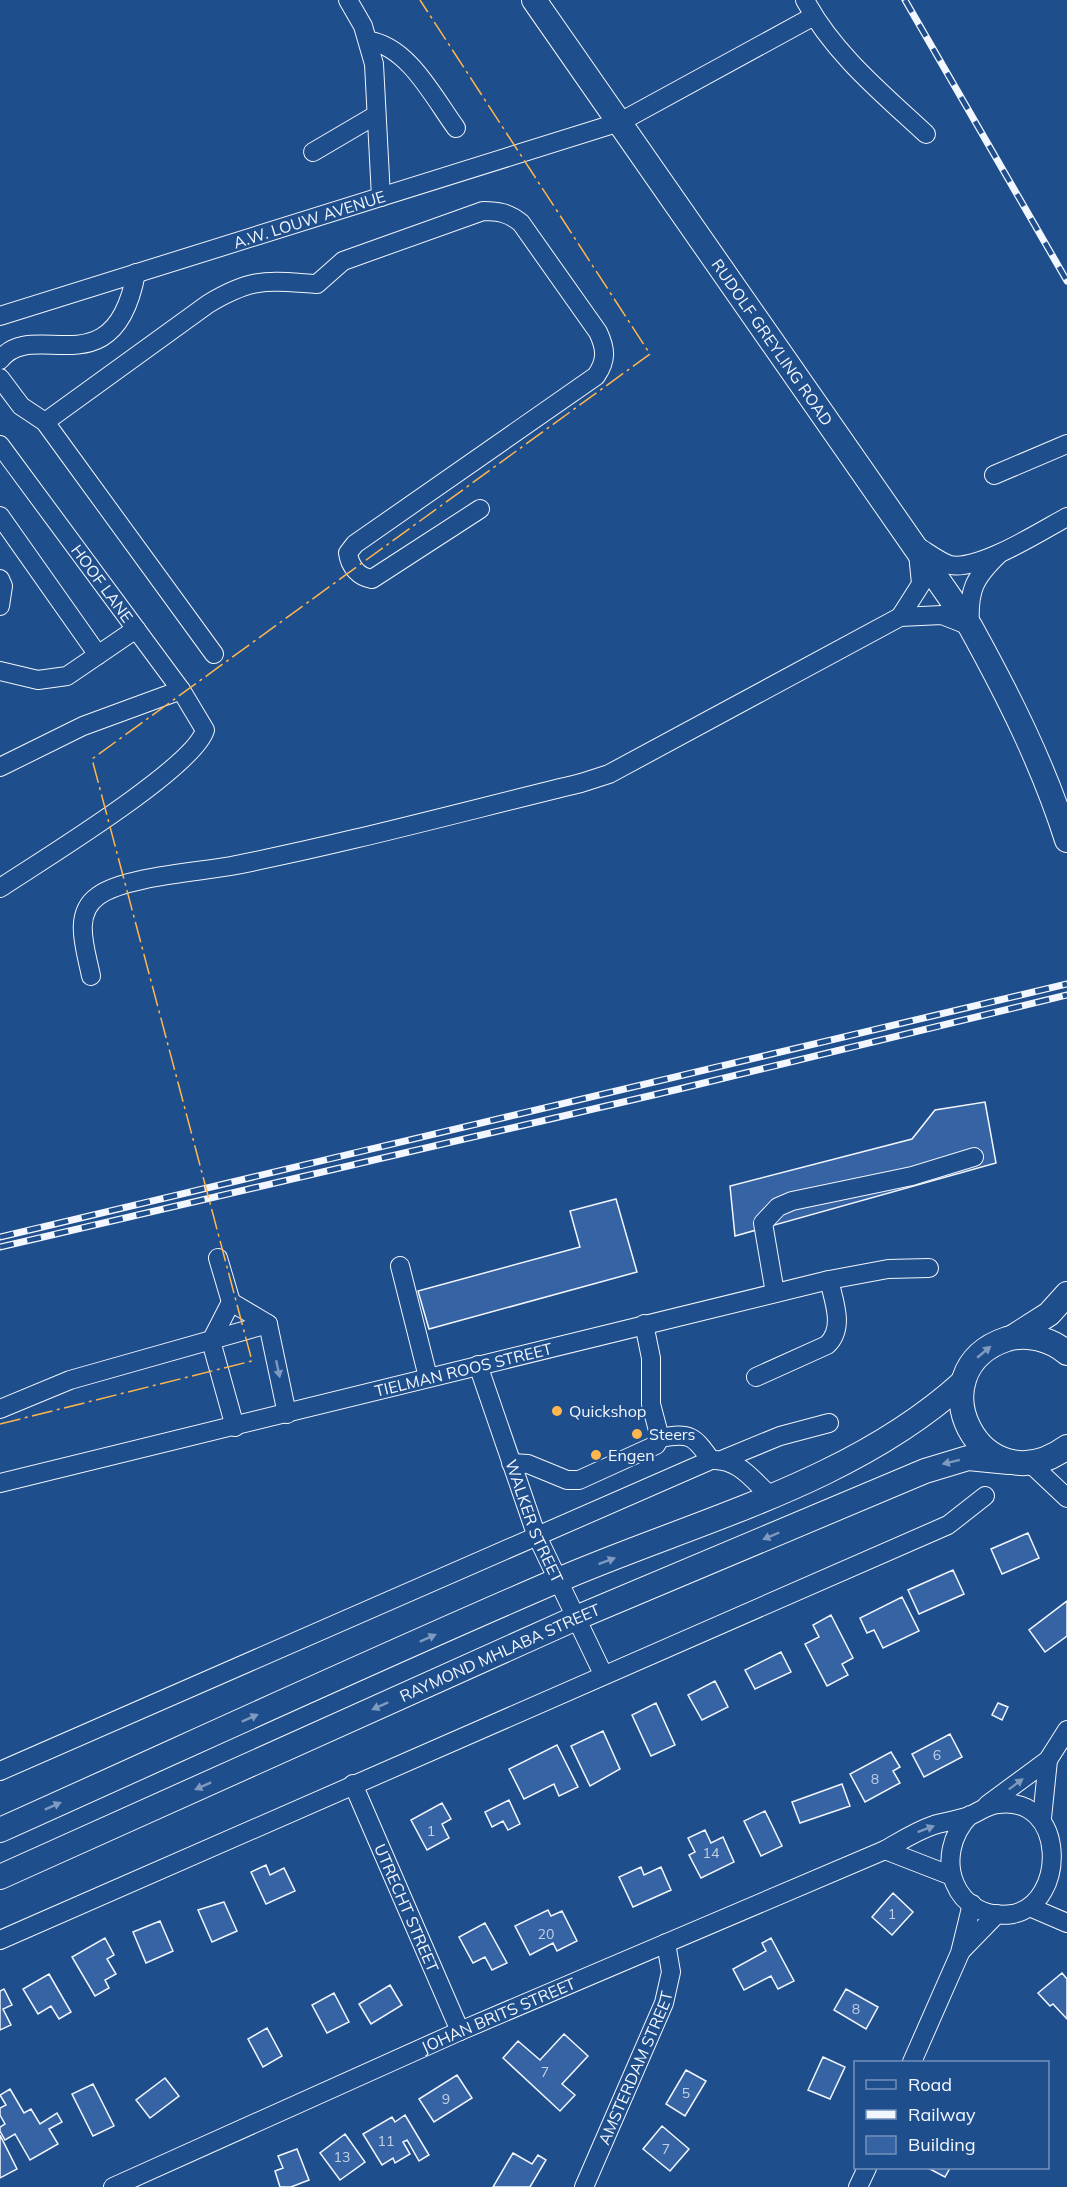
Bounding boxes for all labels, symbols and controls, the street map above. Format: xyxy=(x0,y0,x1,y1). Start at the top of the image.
street label: A.W. LOUW AVENUE xyxy=(231,186,388,252)
street label: RUDOLF GREYLING ROAD xyxy=(707,255,837,429)
street label: HOOF LANE xyxy=(67,541,137,626)
street label: TIELMAN ROOS STREET xyxy=(372,1338,555,1401)
one-way arrow xyxy=(976,1345,992,1358)
one-way arrow xyxy=(273,1360,283,1378)
place label: Quickshop xyxy=(569,1401,646,1421)
marker: Quickshop xyxy=(550,1404,564,1418)
place label: Steers xyxy=(649,1424,696,1444)
marker: Steers xyxy=(630,1427,644,1441)
place label: Engen xyxy=(608,1445,655,1465)
marker: Engen xyxy=(589,1448,603,1462)
street label: WALKER STREET xyxy=(501,1457,568,1586)
one-way arrow xyxy=(942,1458,961,1468)
one-way arrow xyxy=(762,1532,780,1541)
one-way arrow xyxy=(598,1555,616,1565)
street label: RAYMOND MHLABA STREET xyxy=(397,1599,603,1706)
one-way arrow xyxy=(420,1633,438,1643)
one-way arrow xyxy=(371,1701,389,1711)
one-way arrow xyxy=(242,1713,260,1723)
house number: 6 xyxy=(933,1746,941,1764)
house number: 8 xyxy=(871,1770,879,1788)
one-way arrow xyxy=(1007,1778,1023,1790)
one-way arrow xyxy=(193,1781,211,1791)
one-way arrow xyxy=(45,1802,62,1811)
house number: 1 xyxy=(427,1822,435,1840)
one-way arrow xyxy=(917,1823,935,1833)
street label: UTRECHT STREET xyxy=(370,1841,443,1975)
house number: 14 xyxy=(703,1844,720,1862)
house number: 1 xyxy=(888,1905,896,1923)
house number: 20 xyxy=(538,1925,554,1943)
street label: JOHAN BRITS STREET xyxy=(418,1973,579,2057)
street label: AMSTERDAM STREET xyxy=(594,1989,677,2148)
house number: 8 xyxy=(852,2000,860,2018)
legend xyxy=(854,2061,1049,2169)
house number: 7 xyxy=(541,2063,549,2081)
text: Road xyxy=(908,2073,952,2096)
house number: 5 xyxy=(682,2084,690,2102)
house number: 9 xyxy=(442,2090,450,2108)
text: Railway xyxy=(908,2103,976,2126)
house number: 11 xyxy=(378,2132,394,2150)
text: Building xyxy=(908,2133,976,2156)
house number: 7 xyxy=(662,2140,670,2158)
house number: 13 xyxy=(334,2148,350,2166)

